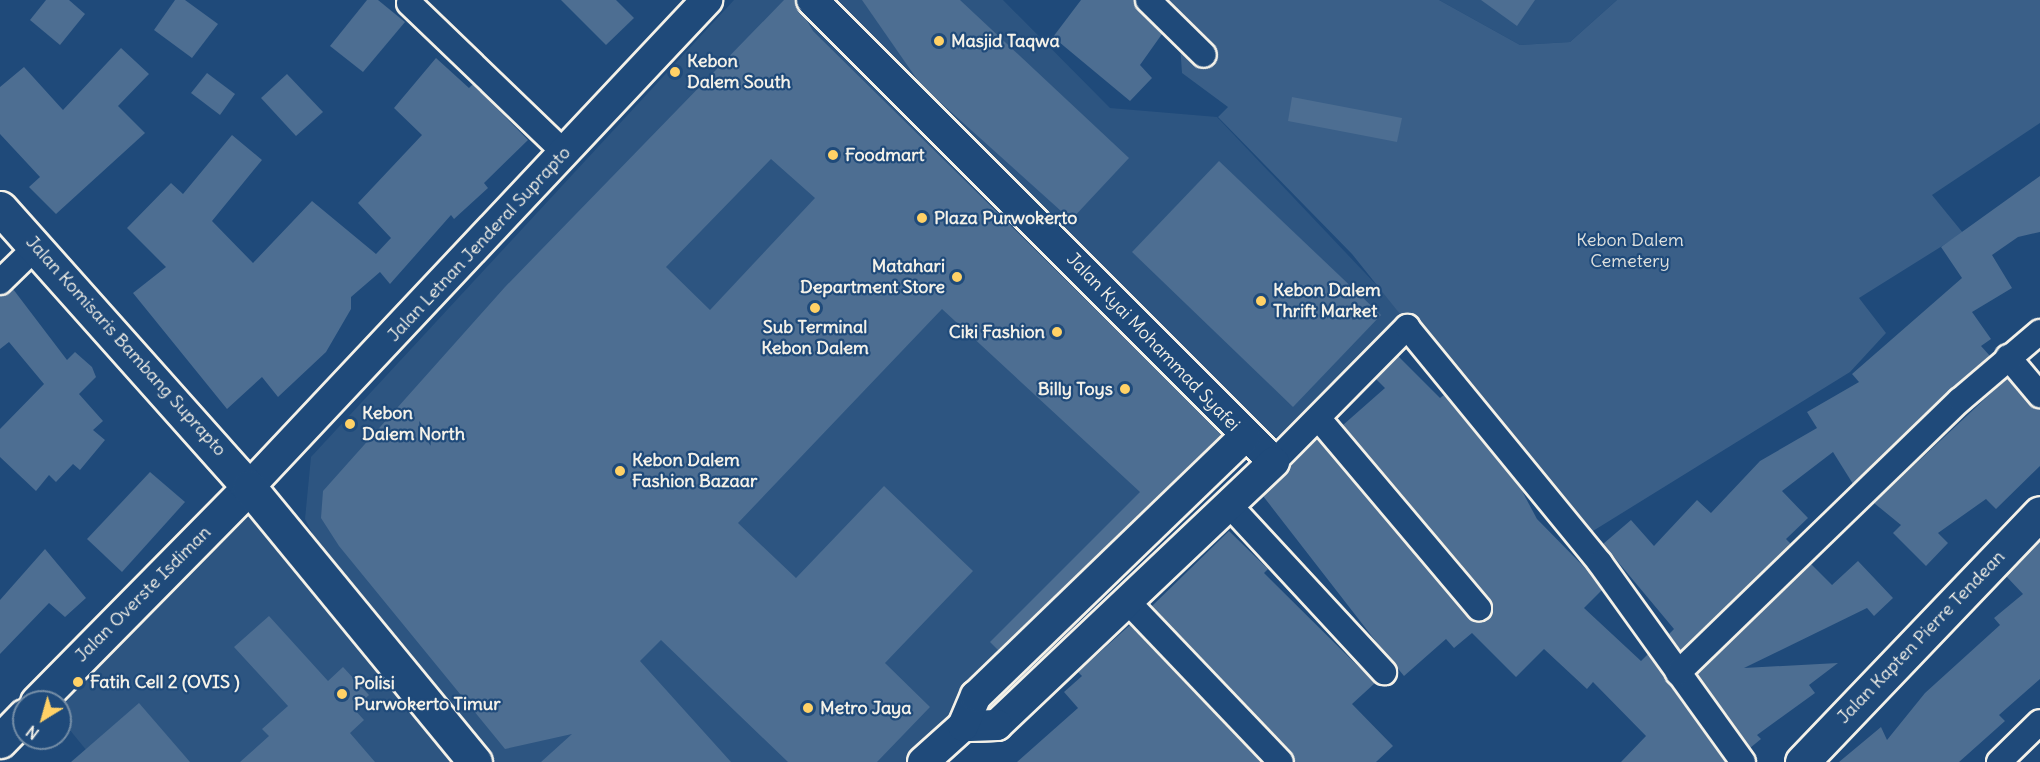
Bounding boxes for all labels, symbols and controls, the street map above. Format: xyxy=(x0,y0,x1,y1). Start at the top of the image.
place label: Masjid Taqwa xyxy=(951,30,1060,52)
marker: Masjid Taqwa xyxy=(932,34,946,48)
place label: Kebon Dalem South xyxy=(687,51,791,94)
marker: Kebon Dalem South xyxy=(668,65,682,79)
street label: Jalan Letnan Jenderal Suprapto xyxy=(383,142,575,346)
place label: Foodmart xyxy=(845,144,925,166)
marker: Foodmart xyxy=(826,148,840,162)
place label: Plaza Purwokerto xyxy=(934,207,1077,229)
marker: Plaza Purwokerto xyxy=(915,211,929,225)
park label: Kebon Dalem Cemetery xyxy=(1576,230,1684,272)
street label: Jalan Komisaris Bambang Suprapto xyxy=(21,231,231,461)
street label: Jalan Kyai Mohammad Syafei xyxy=(1062,248,1244,436)
place label: Matahari Department Store xyxy=(800,256,945,298)
marker: Matahari Department Store xyxy=(950,270,964,284)
place label: Kebon Dalem Thrift Market xyxy=(1273,280,1381,322)
marker: Kebon Dalem Thrift Market xyxy=(1254,294,1268,308)
marker: Sub Terminal Kebon Dalem xyxy=(808,301,822,315)
place label: Sub Terminal Kebon Dalem xyxy=(761,317,869,360)
place label: Ciki Fashion xyxy=(949,321,1045,343)
marker: Ciki Fashion xyxy=(1050,325,1064,339)
place label: Billy Toys xyxy=(1038,378,1113,400)
marker: Billy Toys xyxy=(1118,382,1132,396)
place label: Kebon Dalem North xyxy=(362,403,465,446)
marker: Kebon Dalem North xyxy=(343,417,357,431)
place label: Kebon Dalem Fashion Bazaar xyxy=(632,450,757,492)
marker: Kebon Dalem Fashion Bazaar xyxy=(613,464,627,478)
street label: Jalan Overste Isdiman xyxy=(71,522,215,666)
street label: Jalan Kapten Pierre Tendean xyxy=(1833,546,2009,728)
place label: Fatih Cell 2 (OVIS ) xyxy=(90,671,240,693)
place label: Polisi Purwokerto Timur xyxy=(354,673,500,716)
marker: Fatih Cell 2 (OVIS ) xyxy=(71,675,85,689)
marker: Polisi Purwokerto Timur xyxy=(335,687,349,701)
north arrow xyxy=(12,690,72,750)
place label: Metro Jaya xyxy=(820,697,912,719)
marker: Metro Jaya xyxy=(801,701,815,715)
text: N xyxy=(22,721,43,744)

